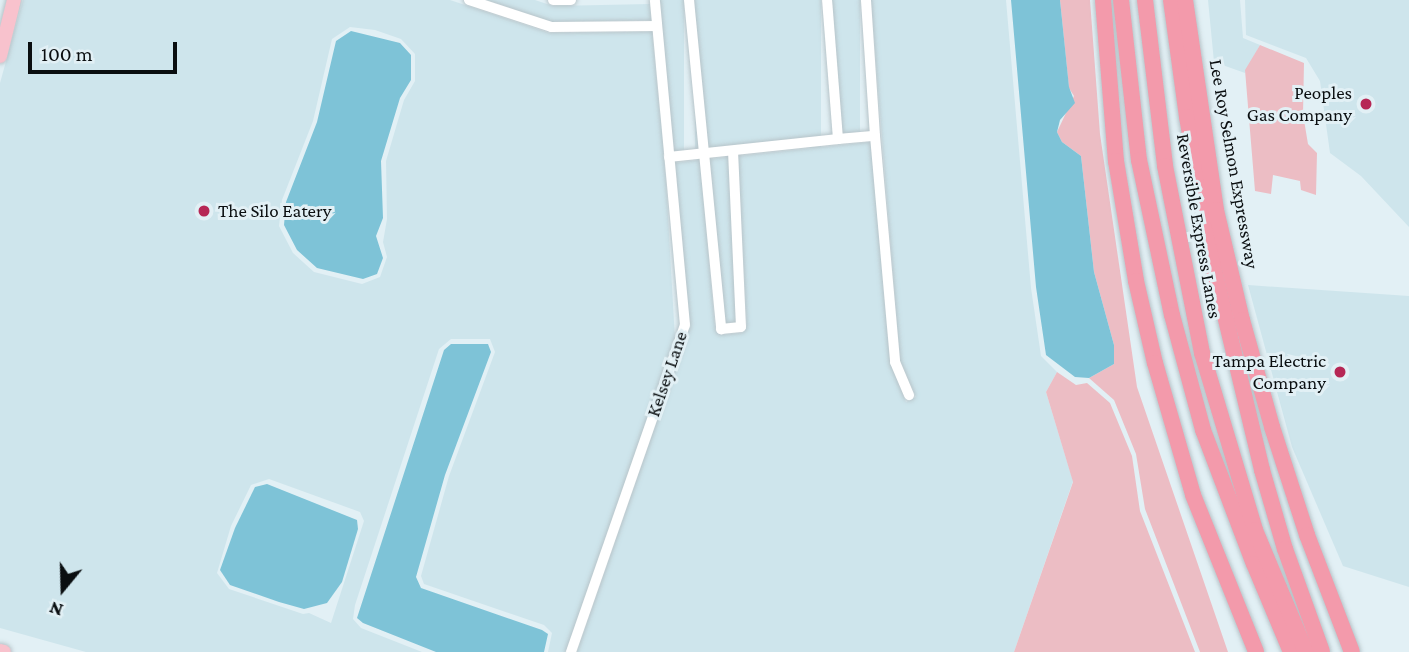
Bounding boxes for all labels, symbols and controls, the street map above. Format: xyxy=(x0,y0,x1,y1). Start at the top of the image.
scale bar xyxy=(32,28,180,72)
text: 100 m xyxy=(41,42,93,66)
street label: Lee Roy Selmon Expressway xyxy=(1204,58,1264,270)
place label: Peoples Gas Company xyxy=(1247,82,1352,126)
marker: Peoples Gas Company xyxy=(1358,96,1374,112)
street label: Reversible Express Lanes xyxy=(1171,132,1227,320)
place label: The Silo Eatery xyxy=(218,200,331,222)
marker: The Silo Eatery xyxy=(196,203,212,219)
street label: Kelsey Lane xyxy=(642,328,692,420)
place label: Tampa Electric Company xyxy=(1212,350,1326,394)
marker: Tampa Electric Company xyxy=(1332,364,1348,380)
north arrow xyxy=(28,554,98,624)
text: N xyxy=(46,597,66,621)

